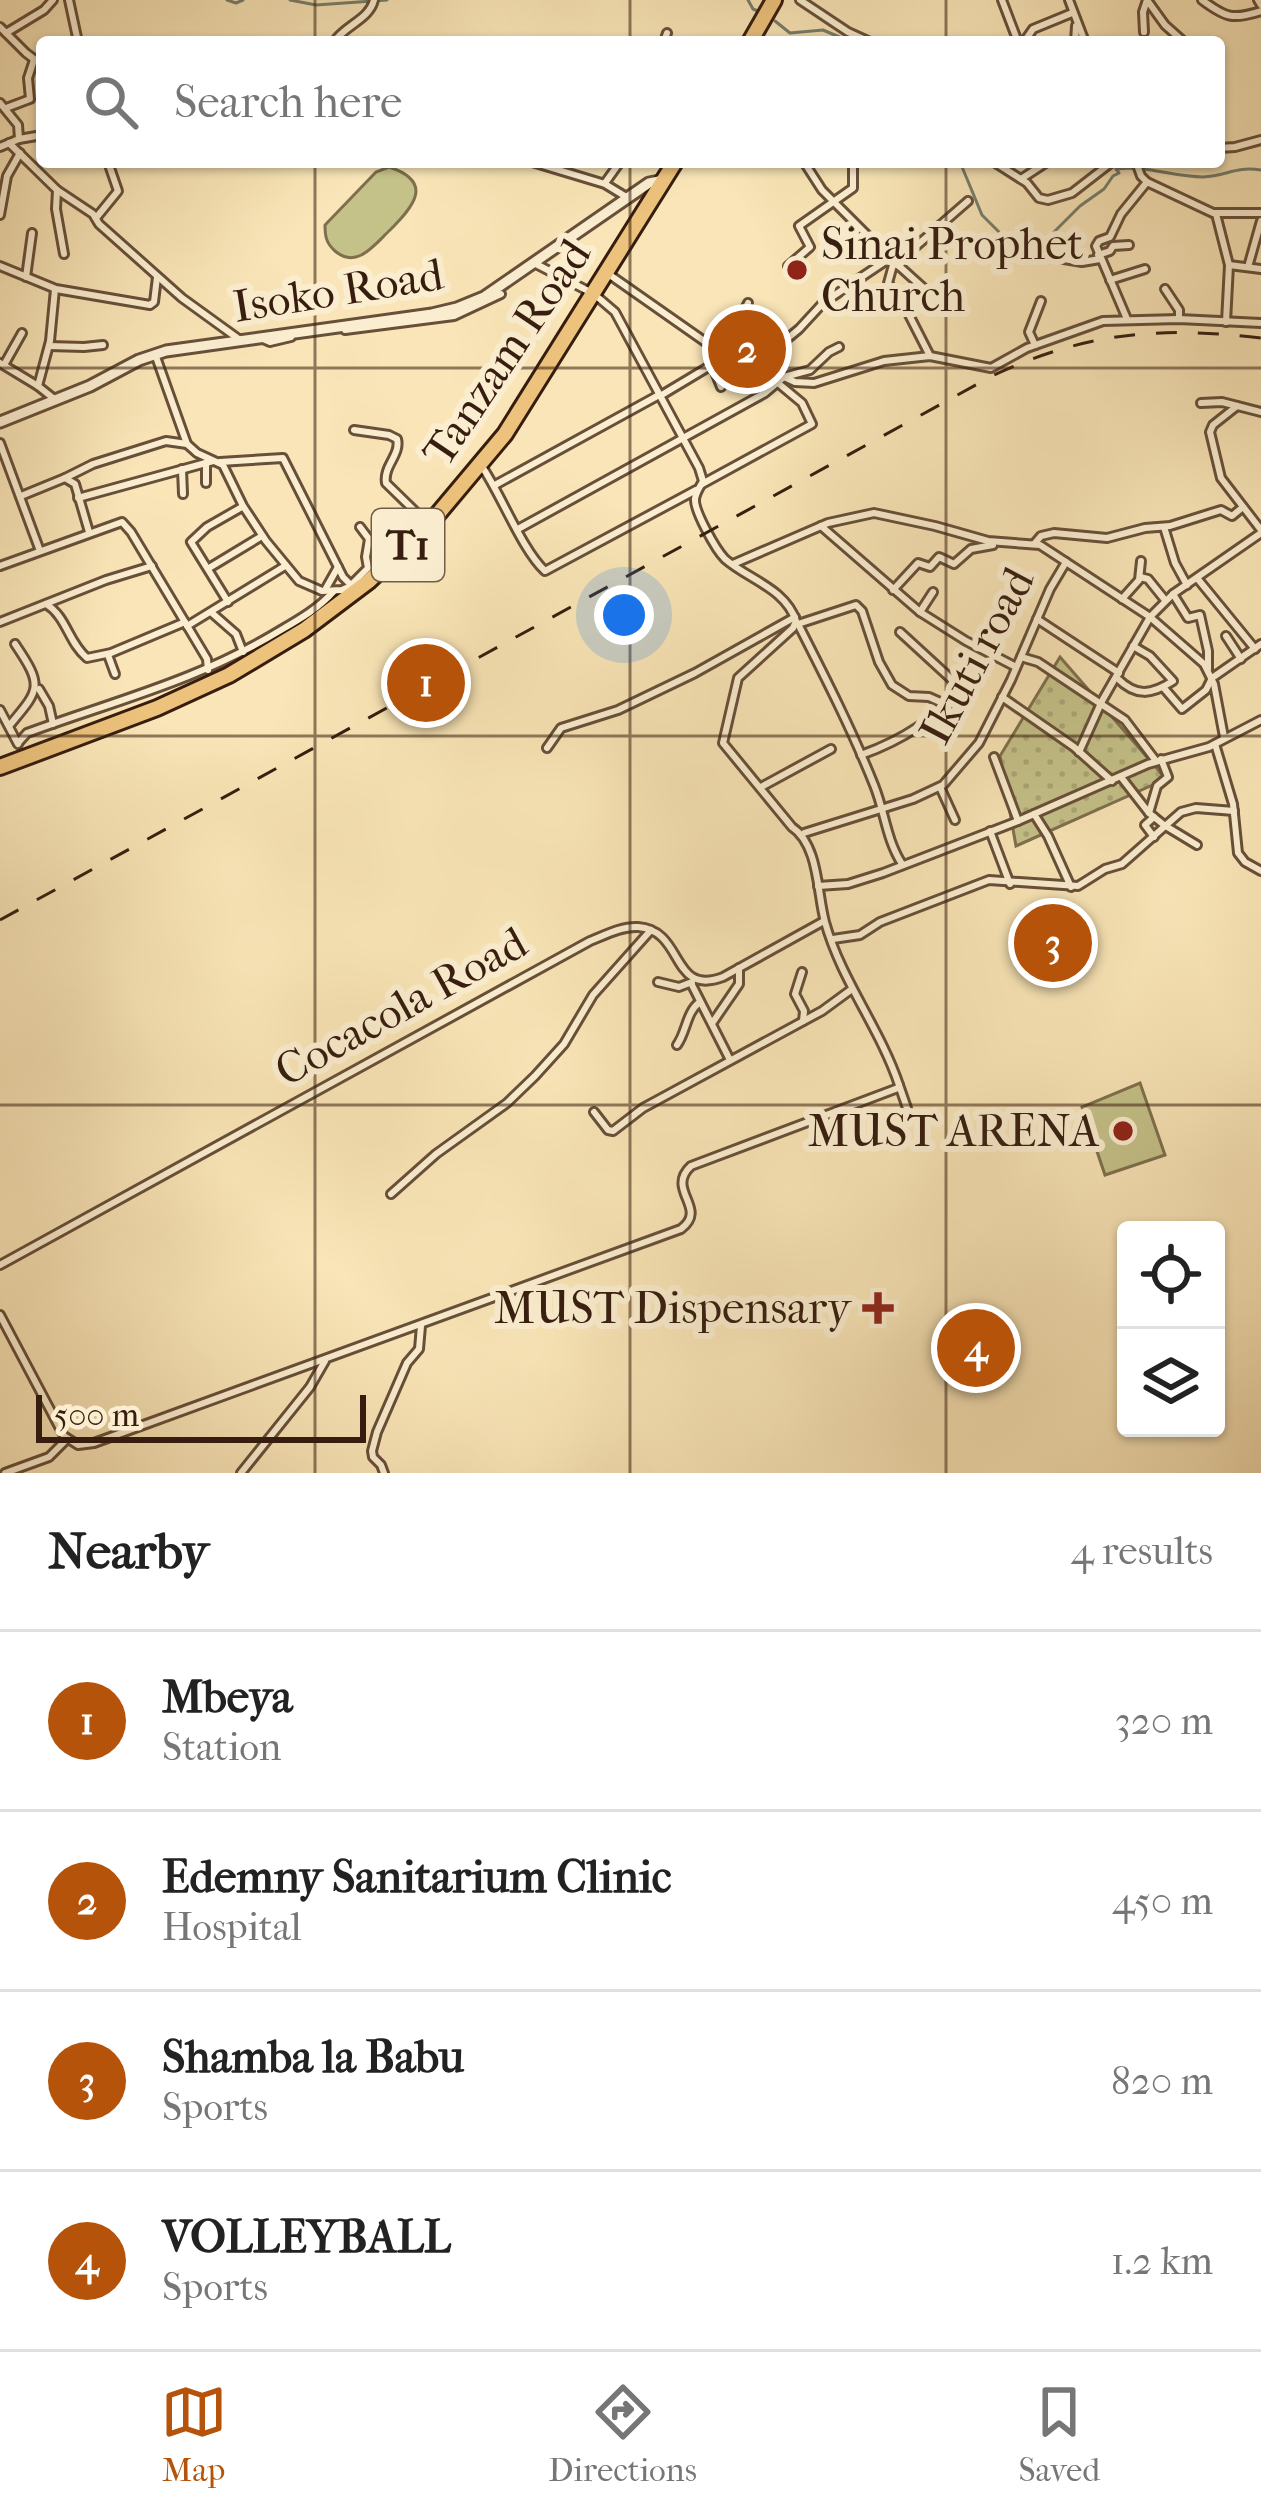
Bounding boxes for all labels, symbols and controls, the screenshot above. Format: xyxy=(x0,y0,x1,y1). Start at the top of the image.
search box xyxy=(36,36,1225,168)
icon: search xyxy=(78,69,144,135)
text: Search here xyxy=(174,76,402,129)
place label: Sinai Prophet Church xyxy=(821,218,1083,323)
street label: Tanzam Road xyxy=(412,229,602,476)
street label: Isoko Road xyxy=(229,248,447,334)
marker: Sinai Prophet Church xyxy=(784,257,810,283)
pin: 2 xyxy=(708,304,786,394)
road number: T1 xyxy=(372,509,444,581)
street label: Ikuti road xyxy=(909,558,1046,753)
your location xyxy=(594,585,654,645)
pin: 1 xyxy=(387,638,465,728)
pin: 3 xyxy=(1014,898,1092,988)
street label: Cocacola Road xyxy=(266,916,536,1098)
place label: MUST ARENA xyxy=(808,1105,1100,1158)
marker: MUST ARENA xyxy=(1110,1118,1136,1144)
map controls xyxy=(1117,1221,1225,1437)
button: locate xyxy=(1117,1221,1225,1329)
place label: MUST Dispensary xyxy=(494,1282,853,1335)
marker: MUST Dispensary xyxy=(862,1292,894,1324)
pin: 4 xyxy=(937,1303,1015,1393)
button: layers xyxy=(1117,1329,1225,1437)
scale bar xyxy=(36,1389,366,1442)
text: 500 m xyxy=(54,1396,139,1435)
text: Nearby xyxy=(48,1521,209,1581)
text: 4 results xyxy=(1071,1528,1213,1574)
text: Mbeya xyxy=(162,1671,293,1724)
text: 1 xyxy=(80,1698,94,1744)
text: 320 m xyxy=(1115,1698,1213,1744)
text: Station xyxy=(162,1724,281,1770)
text: Edemny Sanitarium Clinic xyxy=(162,1851,672,1904)
text: 2 xyxy=(77,1878,97,1924)
text: 450 m xyxy=(1112,1878,1213,1924)
text: Hospital xyxy=(162,1904,302,1950)
text: Shamba la Babu xyxy=(162,2031,464,2084)
text: 3 xyxy=(79,2058,95,2104)
text: 820 m xyxy=(1111,2058,1213,2104)
text: Sports xyxy=(162,2084,268,2130)
text: VOLLEYBALL xyxy=(162,2211,451,2264)
text: 4 xyxy=(75,2238,99,2284)
text: 1.2 km xyxy=(1111,2238,1213,2284)
text: Sports xyxy=(162,2264,268,2310)
tab: Map xyxy=(161,2379,227,2490)
tab: Directions xyxy=(548,2379,697,2490)
tab: Saved xyxy=(1018,2379,1100,2490)

